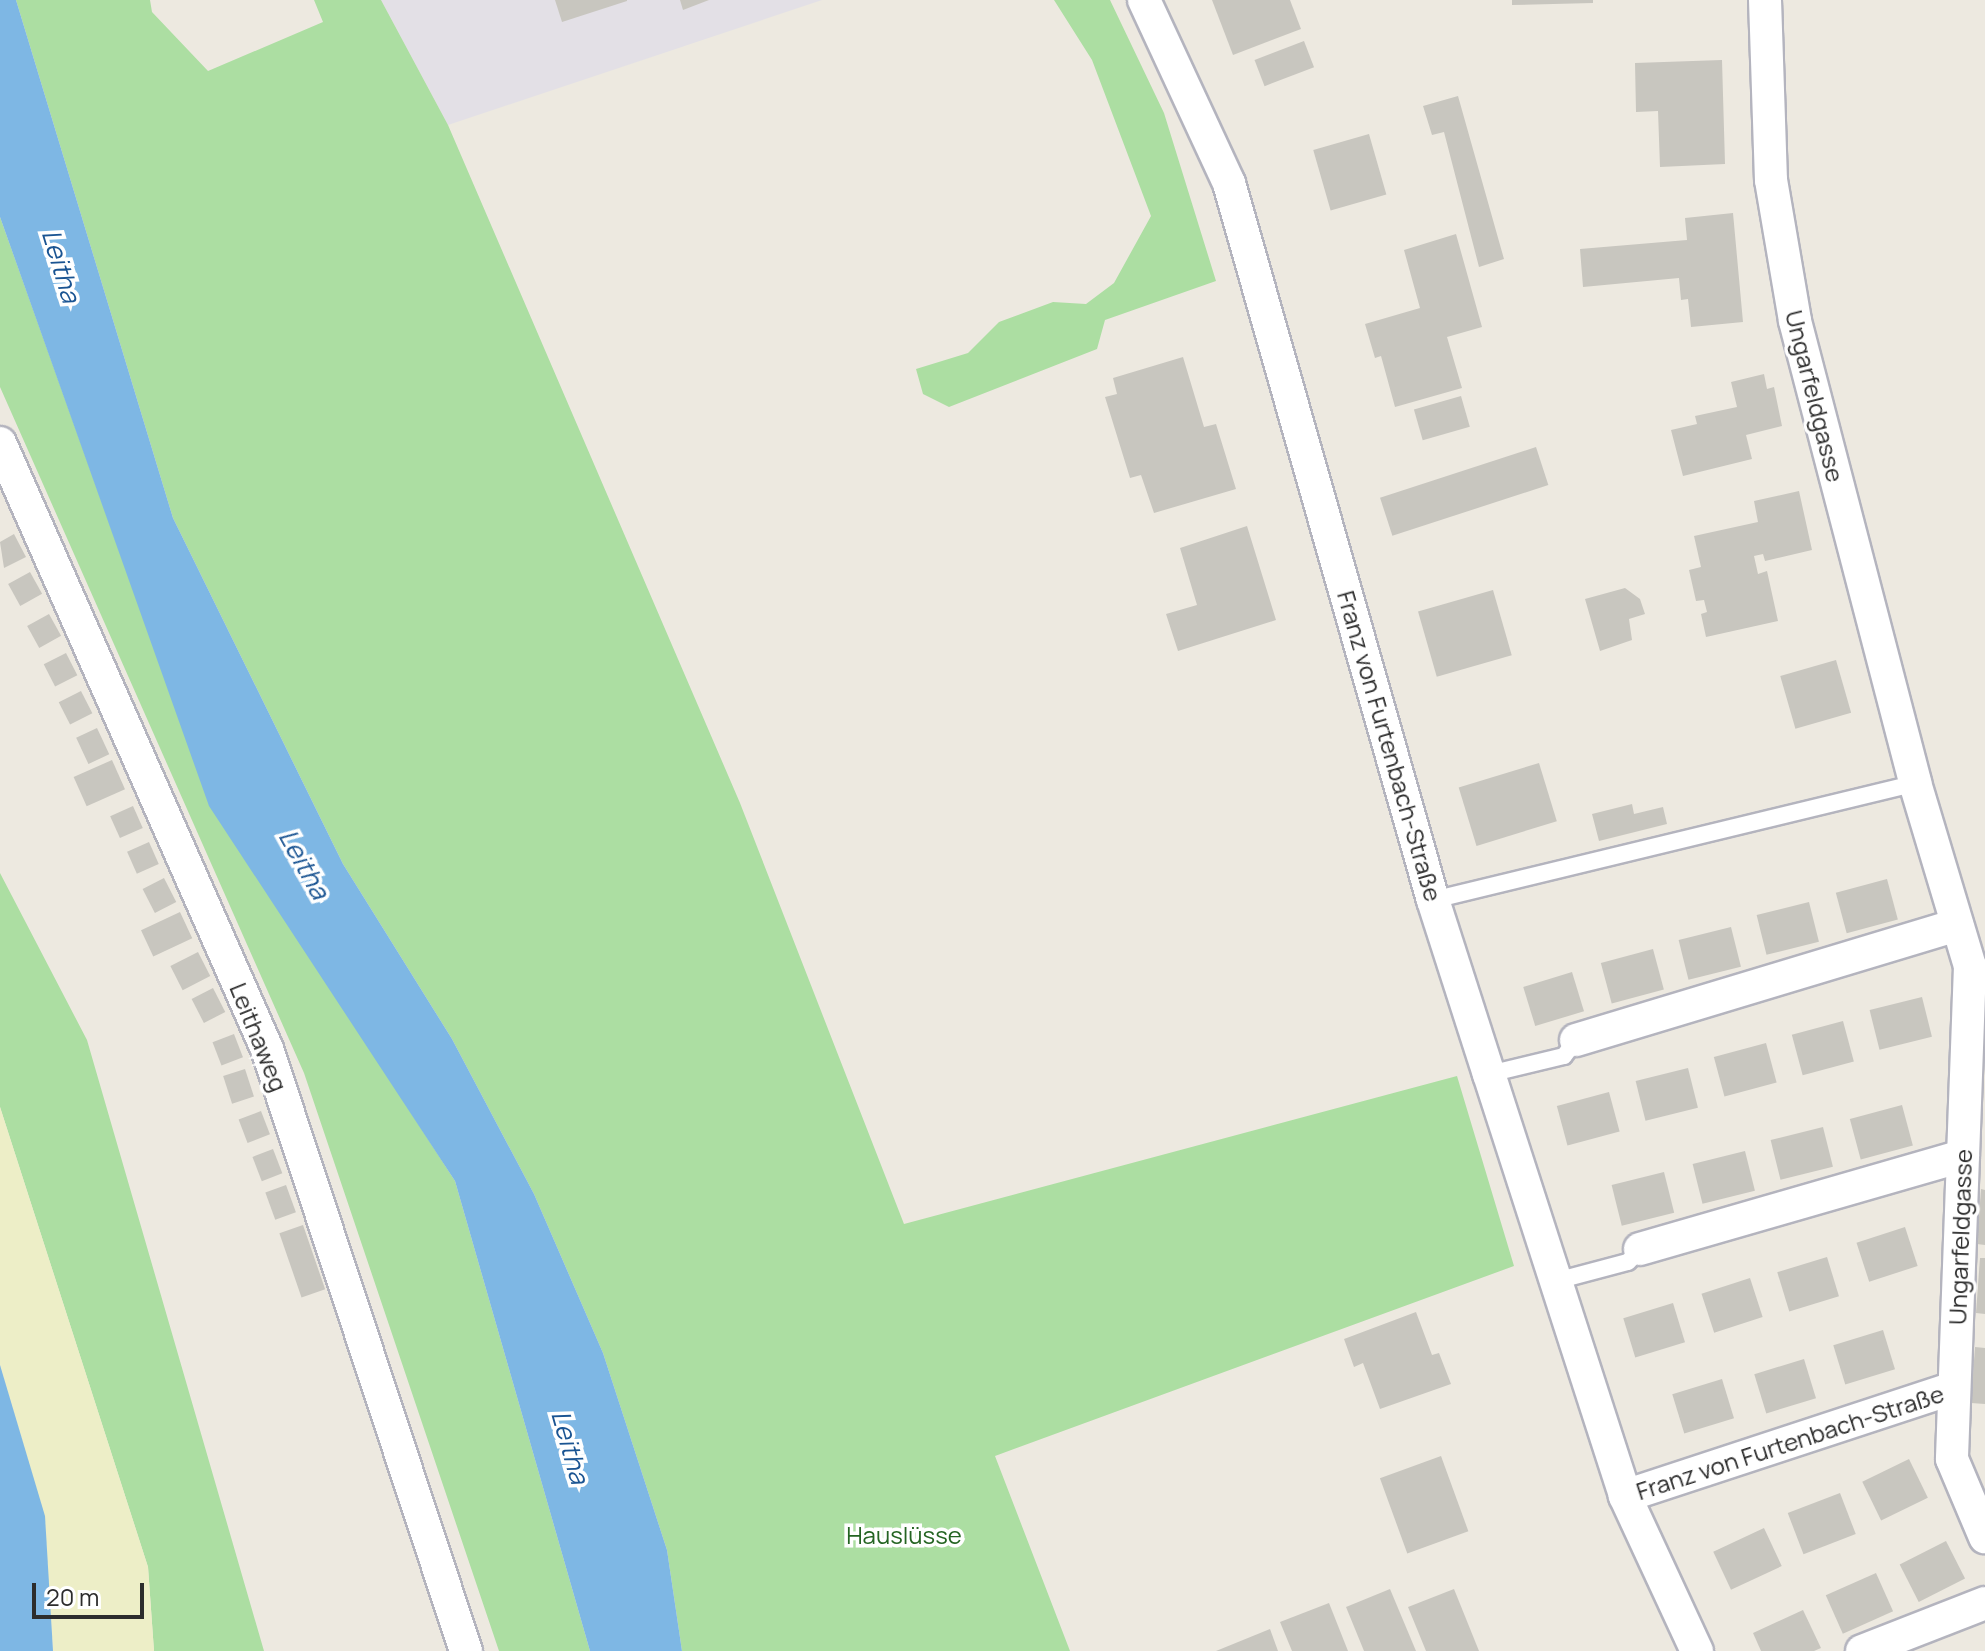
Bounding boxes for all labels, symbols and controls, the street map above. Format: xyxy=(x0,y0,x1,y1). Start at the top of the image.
water label: Leitha xyxy=(35,226,87,306)
street label: Ungarfeldgasse xyxy=(1780,307,1850,485)
street label: Franz von Furtenbach-Straße xyxy=(1332,587,1448,905)
water label: Leitha xyxy=(272,824,336,904)
street label: Leithaweg xyxy=(224,978,294,1096)
street label: Ungarfeldgasse xyxy=(1943,1149,1977,1325)
street label: Franz von Furtenbach-Straße xyxy=(1633,1379,1947,1505)
water label: Leitha xyxy=(545,1407,595,1487)
park label: Hauslüsse xyxy=(846,1521,962,1549)
scale bar xyxy=(36,1567,148,1617)
text: 20 m xyxy=(46,1580,99,1613)

